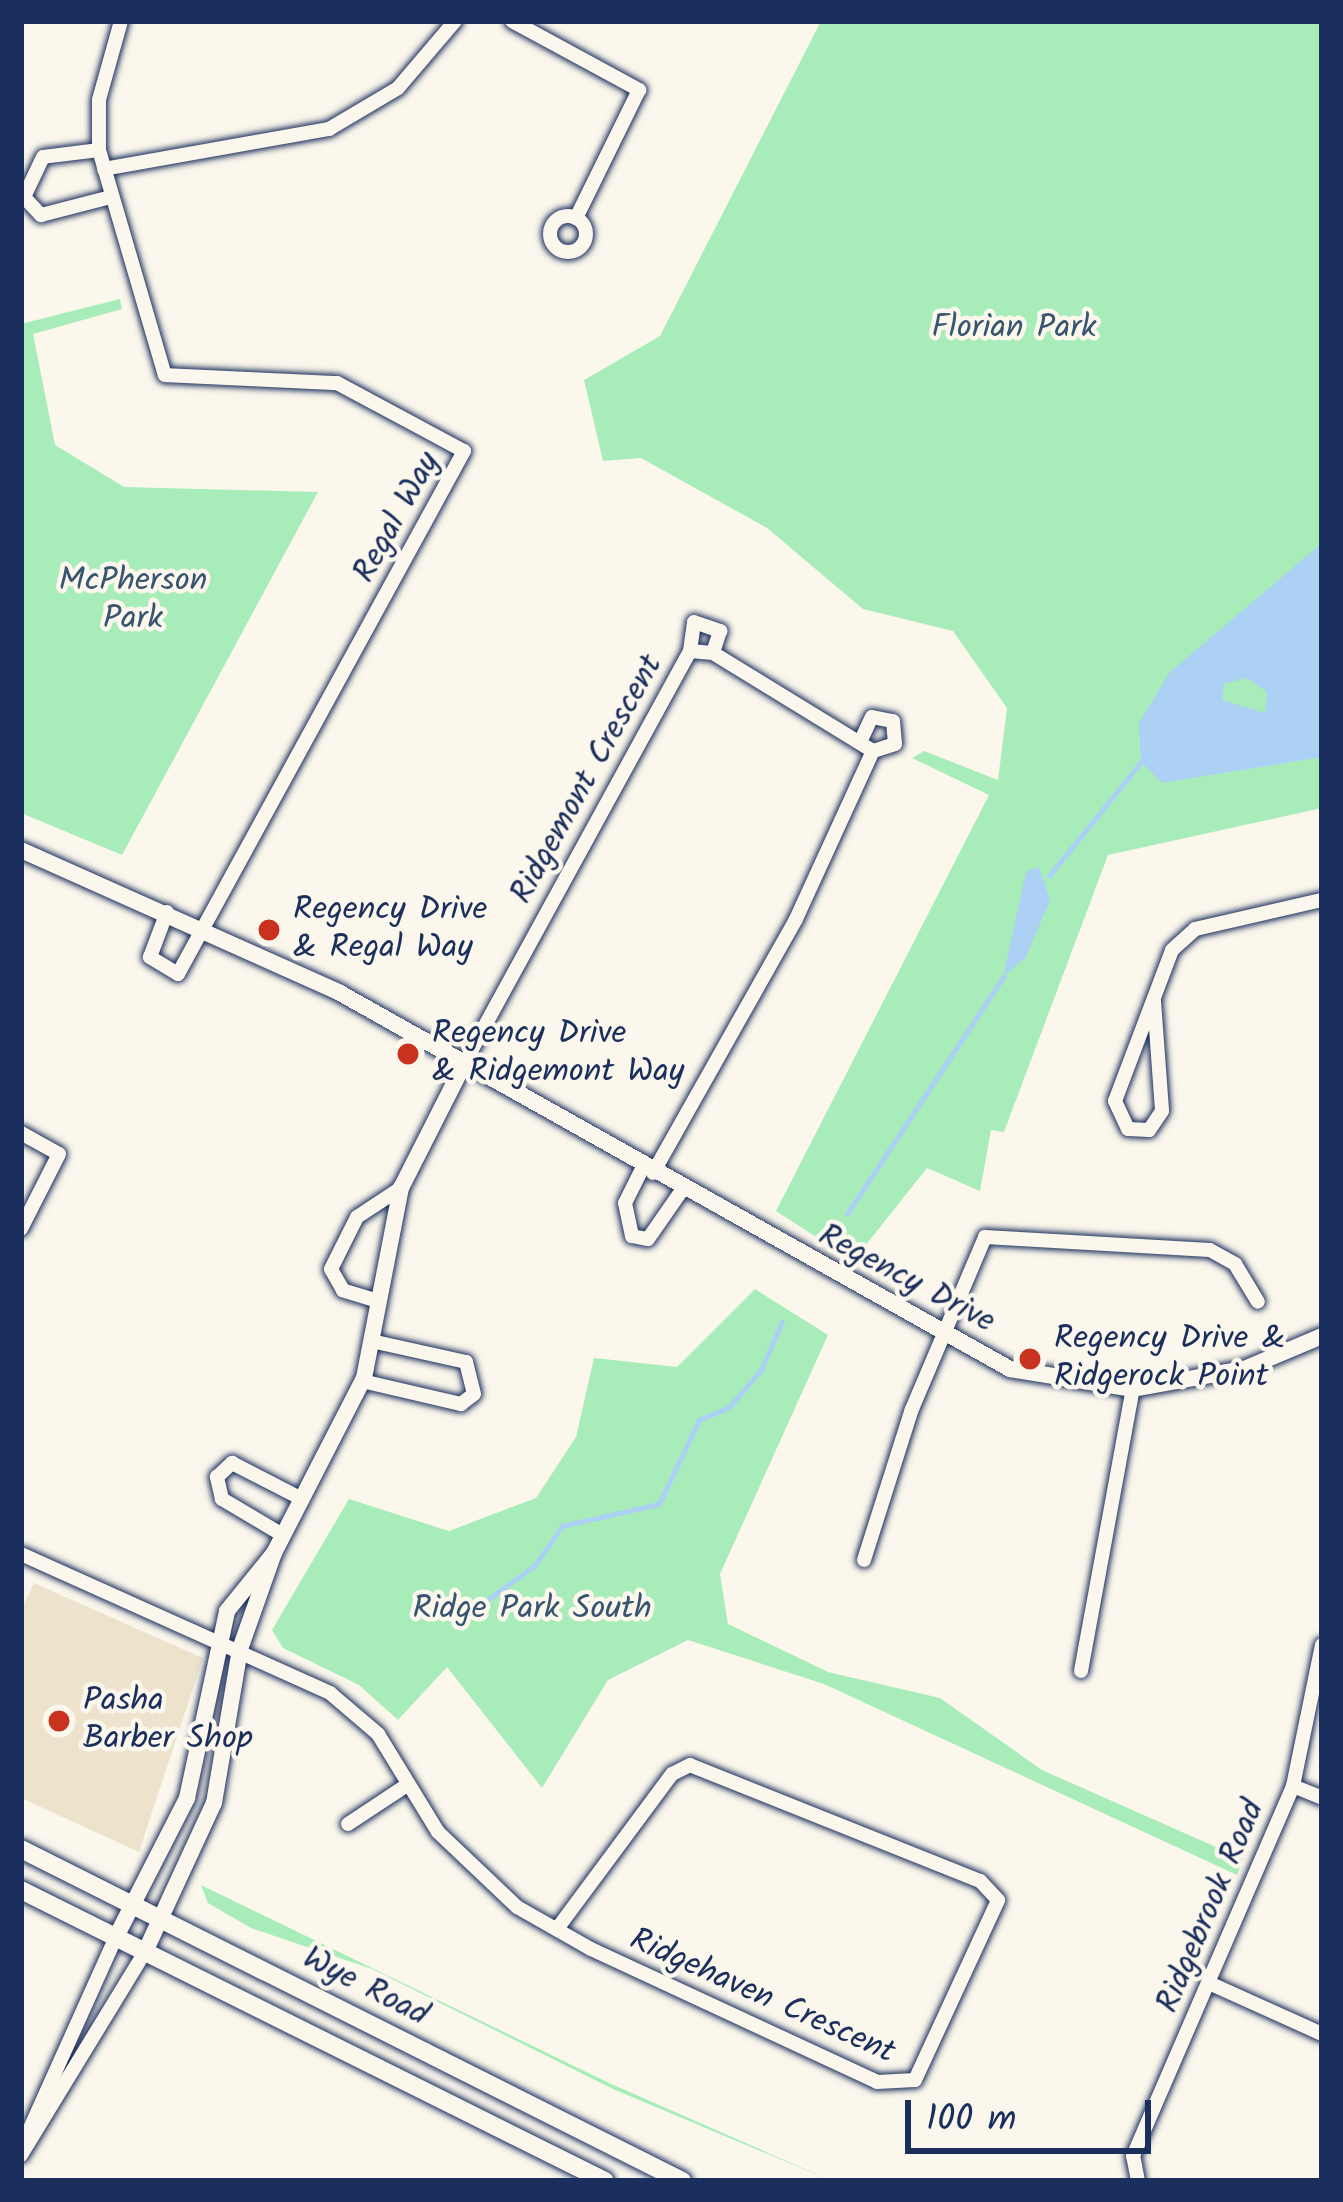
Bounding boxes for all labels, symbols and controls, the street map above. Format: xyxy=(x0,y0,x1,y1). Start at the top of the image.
park label: Florian Park xyxy=(931,309,1097,349)
street label: Regal Way xyxy=(346,446,450,590)
park label: McPherson Park xyxy=(59,562,207,640)
street label: Ridgemont Crescent xyxy=(503,649,673,911)
place label: Regency Drive & Regal Way xyxy=(293,891,487,969)
marker: Regency Drive & Regal Way xyxy=(256,917,282,943)
place label: Regency Drive & Ridgemont Way xyxy=(432,1015,684,1093)
marker: Regency Drive & Ridgemont Way xyxy=(395,1041,421,1067)
street label: Regency Drive xyxy=(811,1217,1001,1343)
place label: Regency Drive & Ridgerock Point xyxy=(1054,1320,1285,1398)
marker: Regency Drive & Ridgerock Point xyxy=(1017,1346,1043,1372)
park label: Ridge Park South xyxy=(412,1590,652,1630)
place label: Pasha Barber Shop xyxy=(83,1682,253,1760)
marker: Pasha Barber Shop xyxy=(46,1708,72,1734)
street label: Ridgebrook Road xyxy=(1149,1795,1275,2019)
street label: Ridgehaven Crescent xyxy=(623,1921,901,2073)
street label: Wye Road xyxy=(296,1940,434,2036)
scale bar xyxy=(911,2076,1157,2150)
text: 100 m xyxy=(926,2092,1016,2149)

